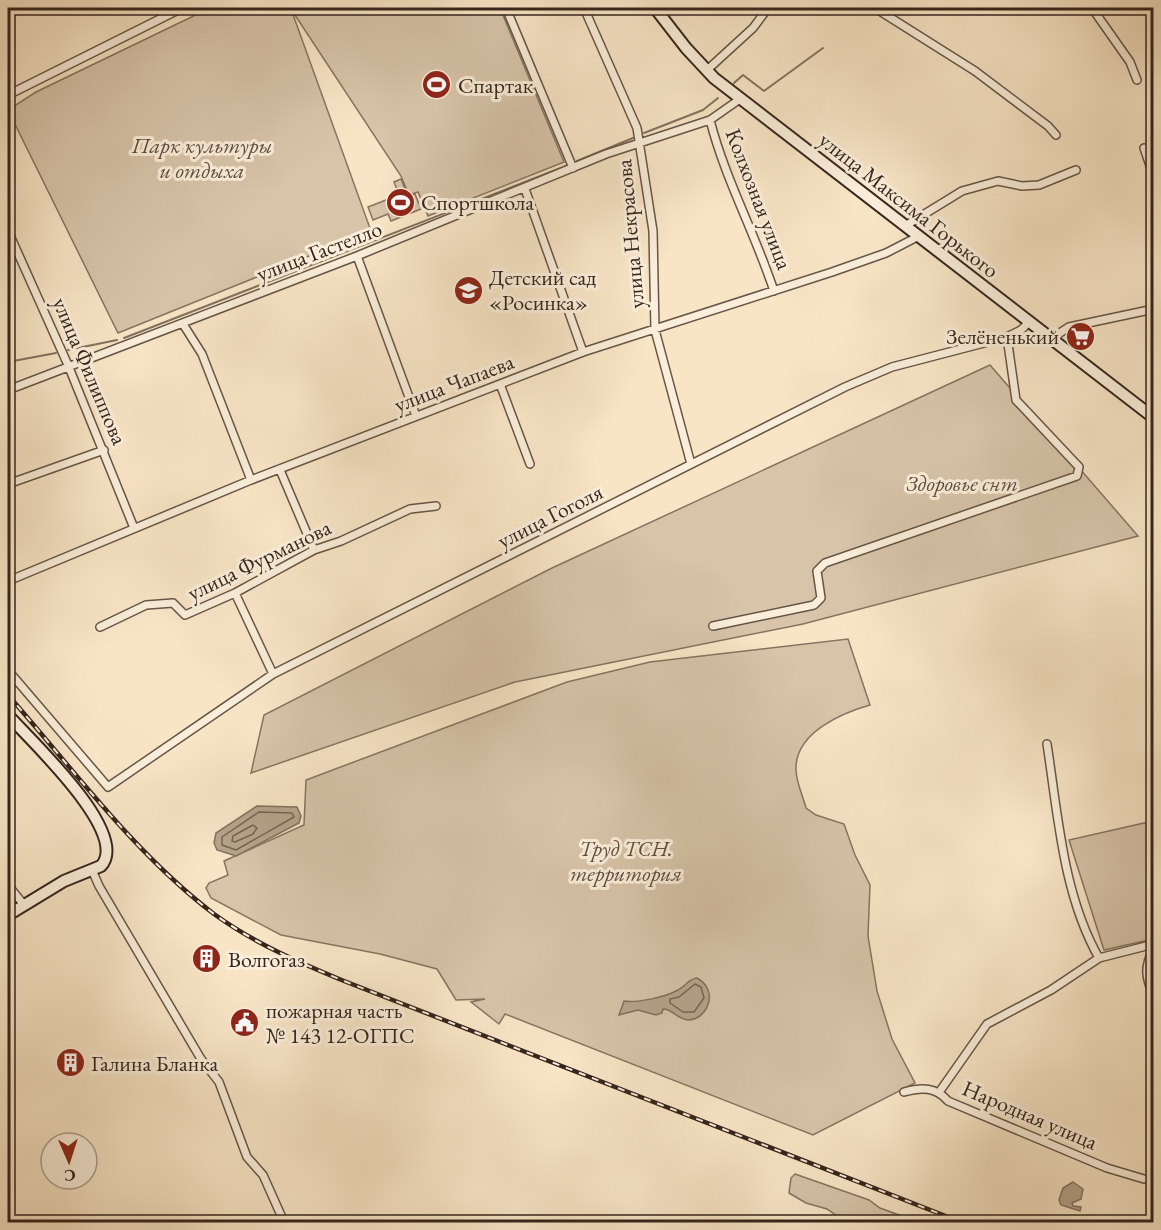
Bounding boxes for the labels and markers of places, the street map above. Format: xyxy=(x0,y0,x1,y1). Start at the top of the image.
sports icon: Спартак xyxy=(421,69,453,101)
place label: Спартак xyxy=(458,71,534,100)
sports icon: Спортшкола xyxy=(384,186,416,218)
place label: Спортшкола xyxy=(421,188,534,217)
place label: Детский сад «Росинка» xyxy=(489,263,596,317)
school or university icon: Детский сад «Росинка» xyxy=(452,274,484,306)
supermarket icon: Зелёненький xyxy=(1064,320,1096,352)
place label: Зелёненький xyxy=(946,322,1059,351)
building icon: Волгогаз xyxy=(191,943,223,975)
place label: Волгогаз xyxy=(228,945,305,974)
place label: пожарная часть № 143 12-ОГПС xyxy=(266,996,415,1050)
public building icon: пожарная часть № 143 12-ОГПС xyxy=(229,1007,261,1039)
building icon: Галина Бланка xyxy=(54,1047,86,1079)
place label: Галина Бланка xyxy=(91,1049,218,1078)

